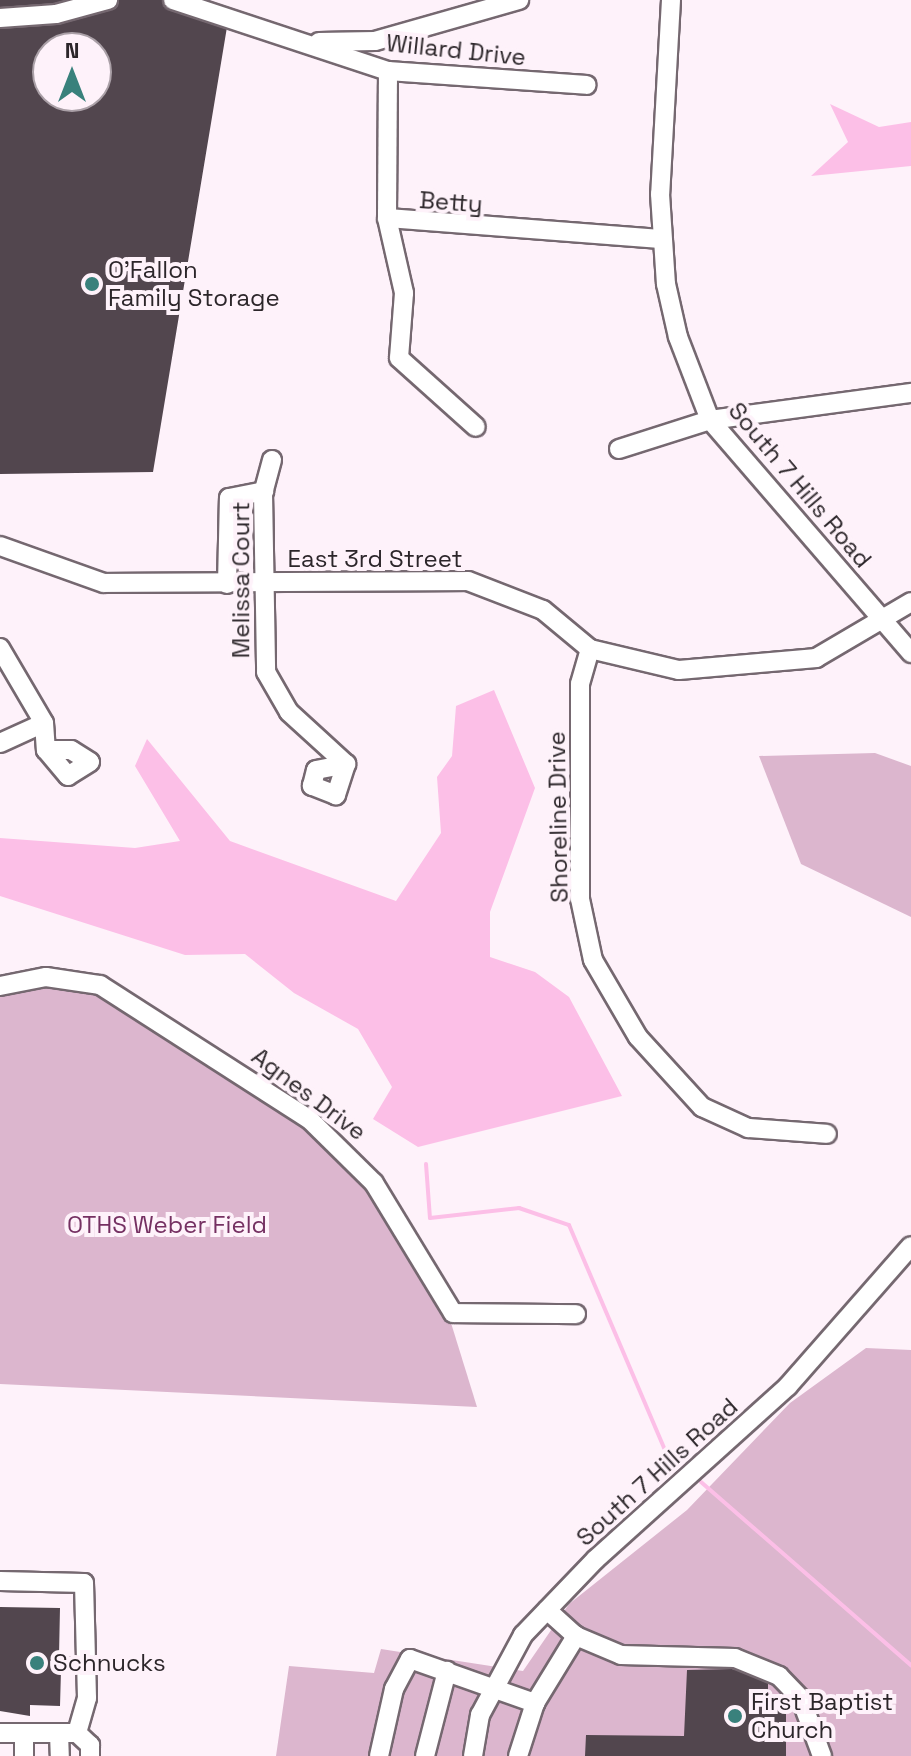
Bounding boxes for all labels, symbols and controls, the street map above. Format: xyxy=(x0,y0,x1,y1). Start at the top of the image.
street label: Willard Drive xyxy=(385,28,527,72)
north arrow xyxy=(32,32,112,112)
text: N xyxy=(65,36,79,64)
street label: Betty xyxy=(418,185,484,219)
place label: O'Fallon Family Storage xyxy=(108,256,280,312)
marker: O'Fallon Family Storage xyxy=(83,275,101,293)
street label: South 7 Hills Road xyxy=(722,396,878,574)
street label: Melissa Court xyxy=(227,502,255,658)
street label: East 3rd Street xyxy=(288,545,462,573)
street label: Shoreline Drive xyxy=(542,731,574,903)
street label: Agnes Drive xyxy=(246,1042,372,1146)
park label: OTHS Weber Field xyxy=(67,1211,267,1239)
street label: South 7 Hills Road xyxy=(570,1392,744,1552)
place label: Schnucks xyxy=(53,1649,166,1677)
marker: Schnucks xyxy=(28,1654,46,1672)
place label: First Baptist Church xyxy=(751,1688,893,1744)
marker: First Baptist Church xyxy=(726,1707,744,1725)

